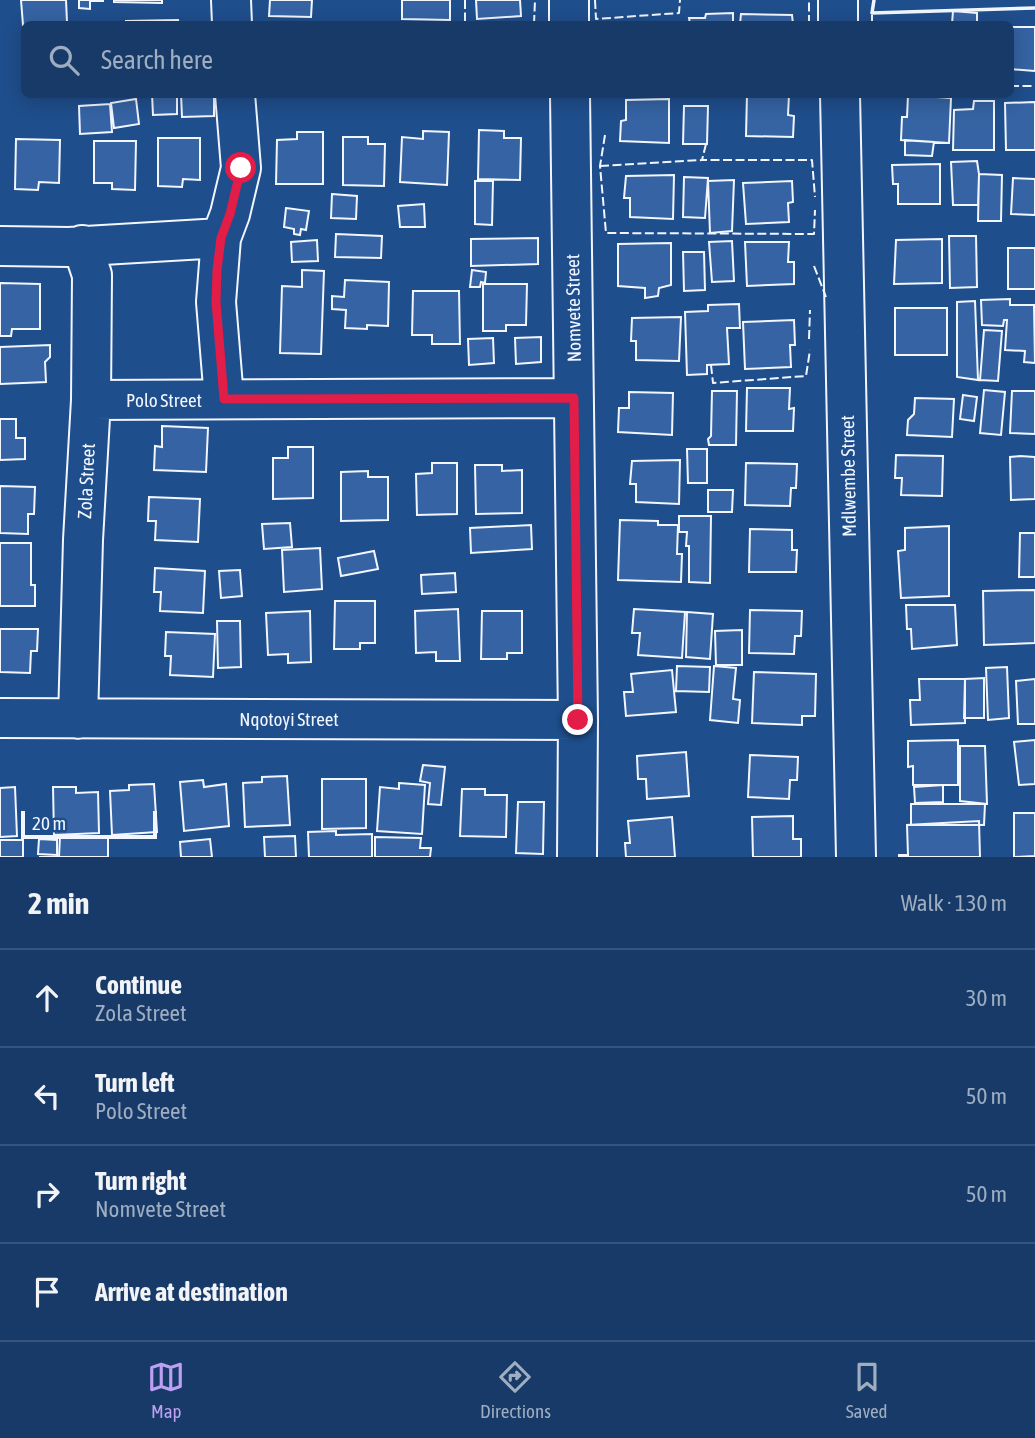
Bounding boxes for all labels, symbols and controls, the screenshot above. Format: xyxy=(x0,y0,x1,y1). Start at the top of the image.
search box xyxy=(21,21,1014,98)
icon: search xyxy=(45,41,83,79)
text: Search here xyxy=(101,45,213,75)
route start xyxy=(225,152,256,183)
street label: Nomvete Street xyxy=(561,254,585,362)
street label: Polo Street xyxy=(126,389,202,411)
street label: Mdlwembe Street xyxy=(836,415,860,537)
street label: Zola Street xyxy=(73,443,99,519)
route end xyxy=(562,704,593,735)
street label: Nqotoyi Street xyxy=(239,708,339,730)
scale bar xyxy=(21,808,158,840)
text: 20 m xyxy=(32,812,66,834)
text: 2 min xyxy=(28,886,89,920)
text: Walk · 130 m xyxy=(901,890,1007,916)
text: Continue xyxy=(95,970,182,1000)
icon: ahead xyxy=(28,979,66,1017)
text: 30 m xyxy=(966,985,1007,1011)
text: Zola Street xyxy=(95,1000,187,1026)
text: Turn left xyxy=(95,1068,175,1098)
icon: left xyxy=(28,1077,66,1115)
text: 50 m xyxy=(966,1083,1007,1109)
text: Polo Street xyxy=(95,1098,187,1124)
text: Turn right xyxy=(95,1166,186,1196)
icon: right xyxy=(28,1175,66,1213)
text: 50 m xyxy=(966,1181,1007,1207)
text: Nomvete Street xyxy=(95,1196,226,1222)
icon: arrive xyxy=(28,1273,66,1311)
text: Arrive at destination xyxy=(95,1277,288,1307)
tab: Map xyxy=(147,1358,185,1422)
tab: Directions xyxy=(480,1358,551,1422)
tab: Saved xyxy=(846,1358,888,1422)

